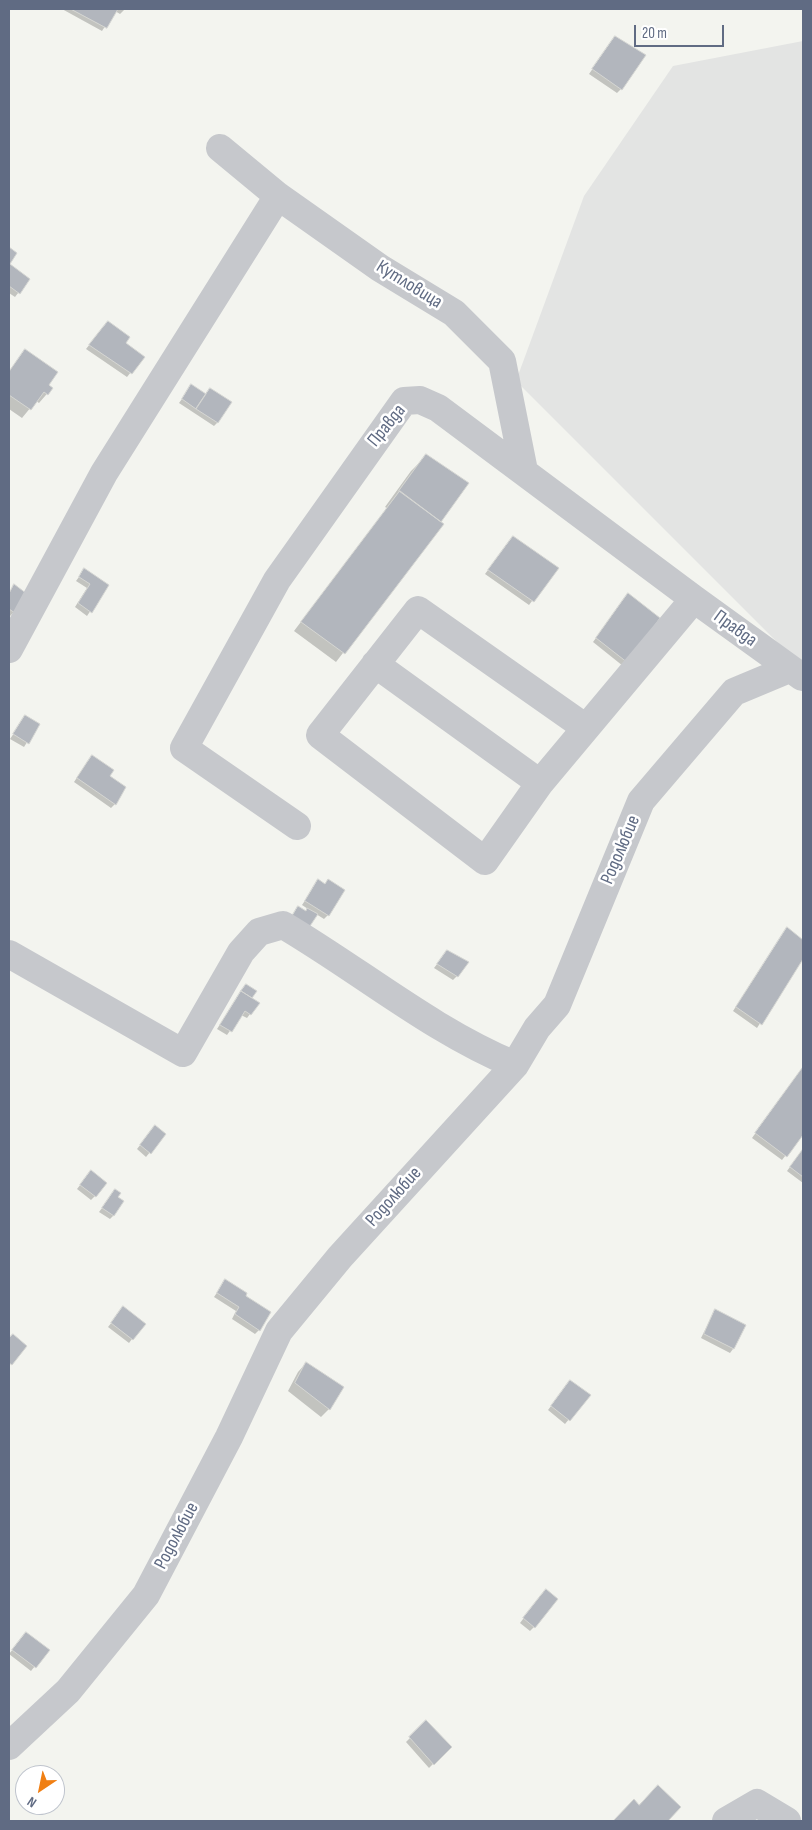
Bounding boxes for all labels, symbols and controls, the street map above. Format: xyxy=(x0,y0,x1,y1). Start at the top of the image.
scale bar xyxy=(637,15,727,47)
text: 20 m xyxy=(642,24,667,43)
street label: Кутловица xyxy=(372,256,446,314)
street label: Правда xyxy=(363,400,411,452)
street label: Правда xyxy=(709,606,761,652)
street label: Родолюбие xyxy=(596,812,646,888)
street label: Родолюбие xyxy=(361,1162,427,1232)
street label: Родолюбие xyxy=(150,1499,204,1573)
north arrow xyxy=(15,1765,65,1815)
text: N xyxy=(24,1793,40,1811)

